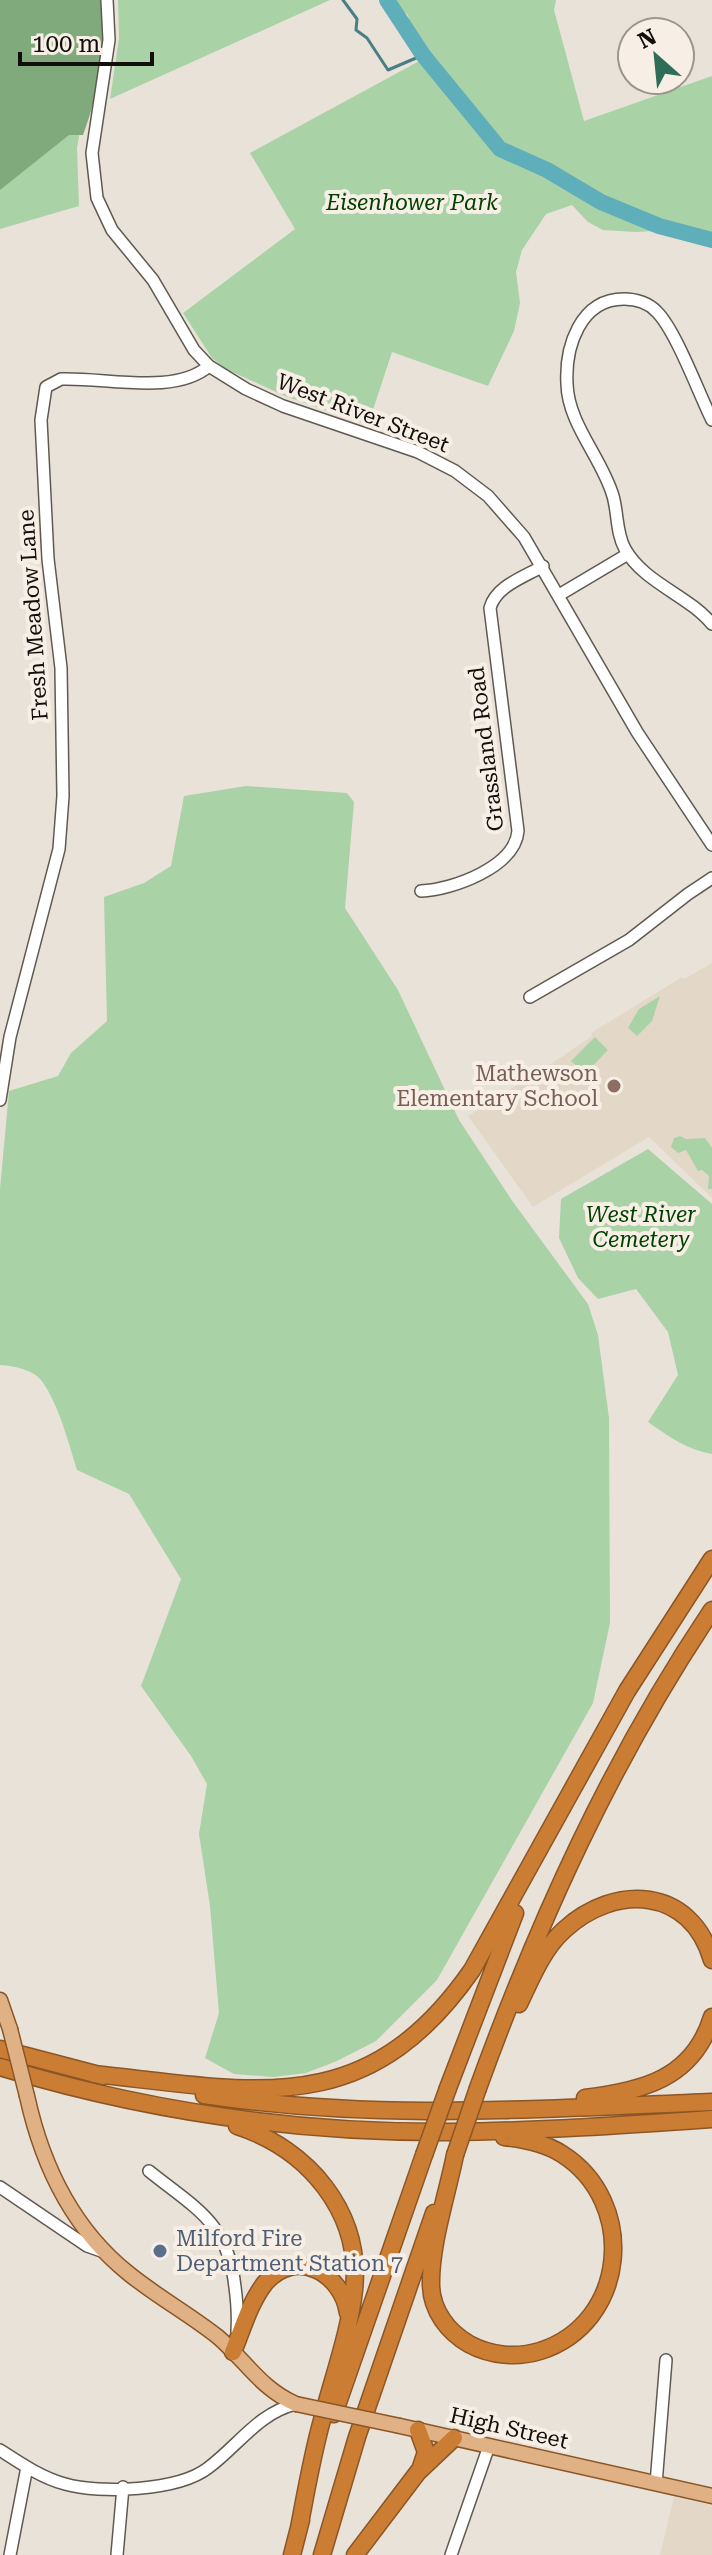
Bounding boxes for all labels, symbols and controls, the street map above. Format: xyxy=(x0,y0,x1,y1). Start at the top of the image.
scale bar xyxy=(20,16,152,66)
north arrow xyxy=(616,16,696,96)
text: N xyxy=(634,24,660,54)
text: 100 m xyxy=(32,30,100,58)
park label: Eisenhower Park xyxy=(325,190,498,215)
street label: West River Street xyxy=(274,369,452,457)
street label: Fresh Meadow Lane xyxy=(13,509,53,721)
street label: Grassland Road xyxy=(464,665,508,833)
place label: Mathewson Elementary School xyxy=(396,1061,598,1111)
marker: Mathewson Elementary School xyxy=(605,1077,623,1095)
park label: West River Cemetery xyxy=(586,1202,696,1252)
place label: Milford Fire Department Station 7 xyxy=(176,2226,403,2276)
marker: Milford Fire Department Station 7 xyxy=(151,2242,169,2260)
street label: High Street xyxy=(447,2402,571,2454)

